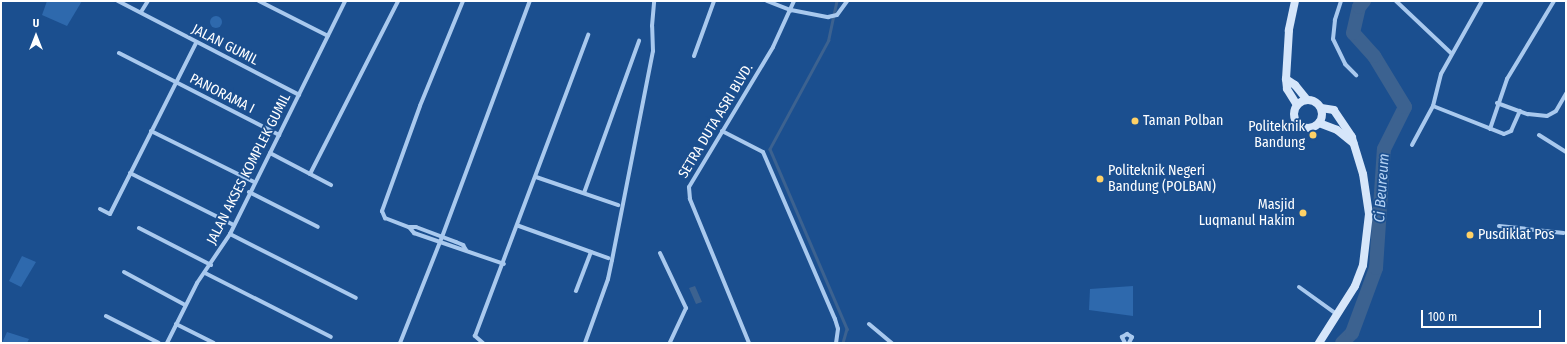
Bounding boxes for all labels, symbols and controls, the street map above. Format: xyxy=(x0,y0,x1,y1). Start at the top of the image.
north arrow xyxy=(16,16,56,56)
text: U xyxy=(33,17,39,30)
street label: JALAN GUMIL xyxy=(189,21,261,69)
street label: SETRA DUTA ASRI BLVD. xyxy=(675,61,757,181)
street label: PANORAMA I xyxy=(187,71,257,117)
street label: JALAN AKSES KOMPLEK GUMIL xyxy=(203,91,295,247)
place label: Taman Polban xyxy=(1143,113,1223,129)
marker: Taman Polban xyxy=(1130,116,1140,126)
place label: Politeknik Bandung xyxy=(1248,119,1305,152)
marker: Politeknik Bandung xyxy=(1308,130,1318,140)
water label: Ci Beureum xyxy=(1371,153,1393,223)
place label: Politeknik Negeri Bandung (POLBAN) xyxy=(1108,163,1216,196)
marker: Politeknik Negeri Bandung (POLBAN) xyxy=(1095,174,1105,184)
place label: Masjid Luqmanul Hakim xyxy=(1199,197,1295,230)
marker: Masjid Luqmanul Hakim xyxy=(1298,208,1308,218)
place label: Pusdiklat Pos xyxy=(1478,227,1554,243)
marker: Pusdiklat Pos xyxy=(1465,230,1475,240)
scale bar xyxy=(1423,302,1543,328)
text: 100 m xyxy=(1428,310,1457,324)

